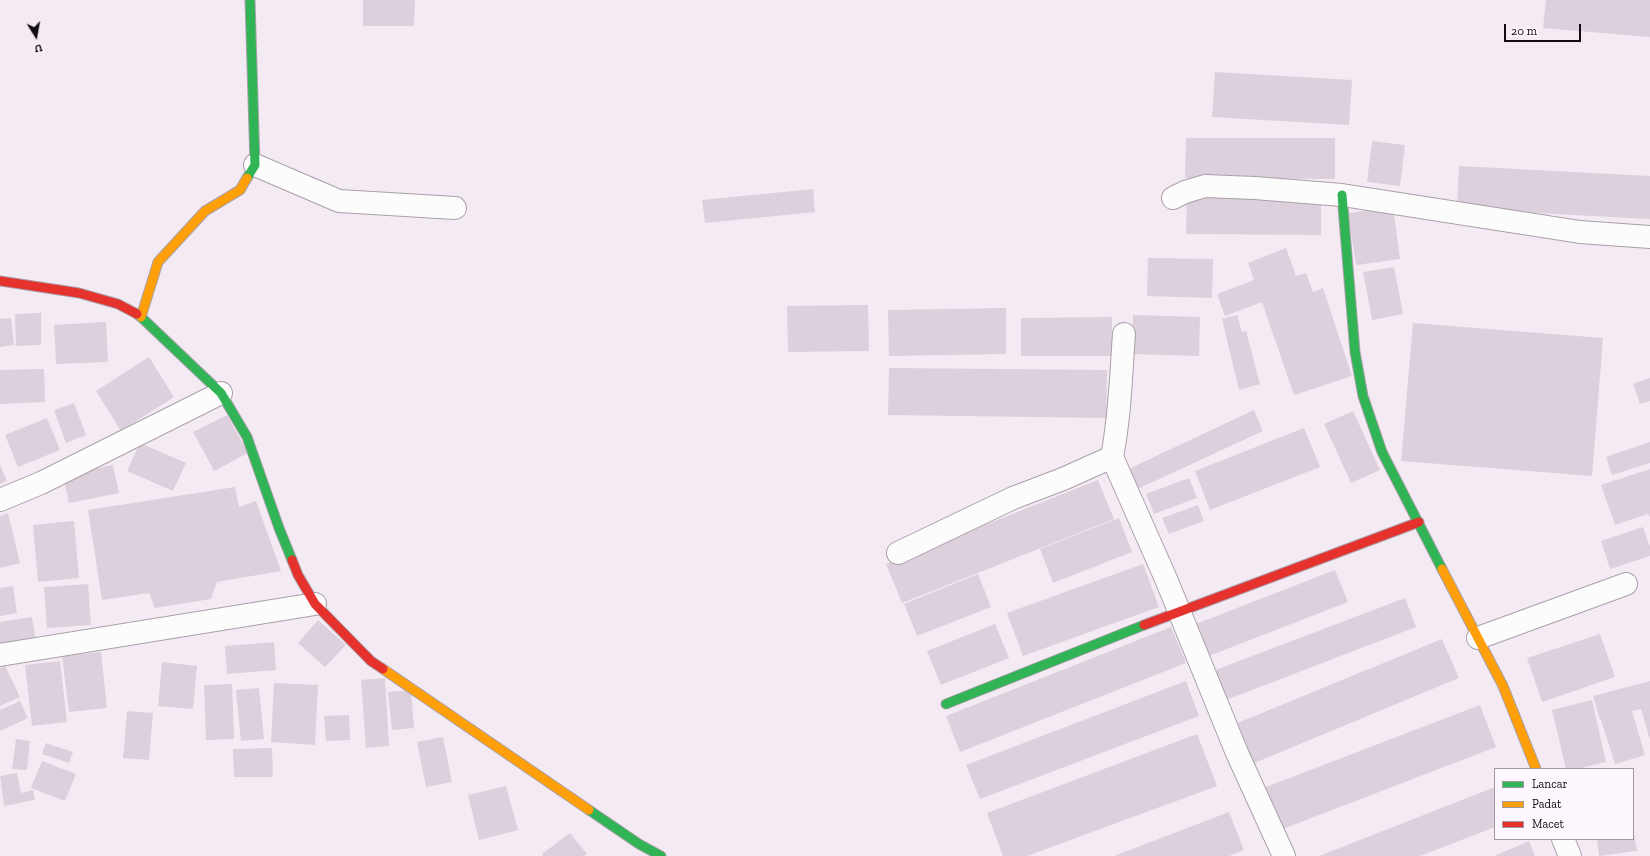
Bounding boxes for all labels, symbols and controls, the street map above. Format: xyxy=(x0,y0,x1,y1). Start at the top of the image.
north arrow xyxy=(16,16,56,56)
scale bar xyxy=(1506,16,1583,42)
text: 20 m xyxy=(1511,24,1537,38)
text: U xyxy=(33,41,44,55)
legend xyxy=(1494,768,1634,840)
text: Lancar xyxy=(1532,777,1568,791)
text: Padat xyxy=(1532,797,1561,811)
text: Macet xyxy=(1532,817,1564,831)

